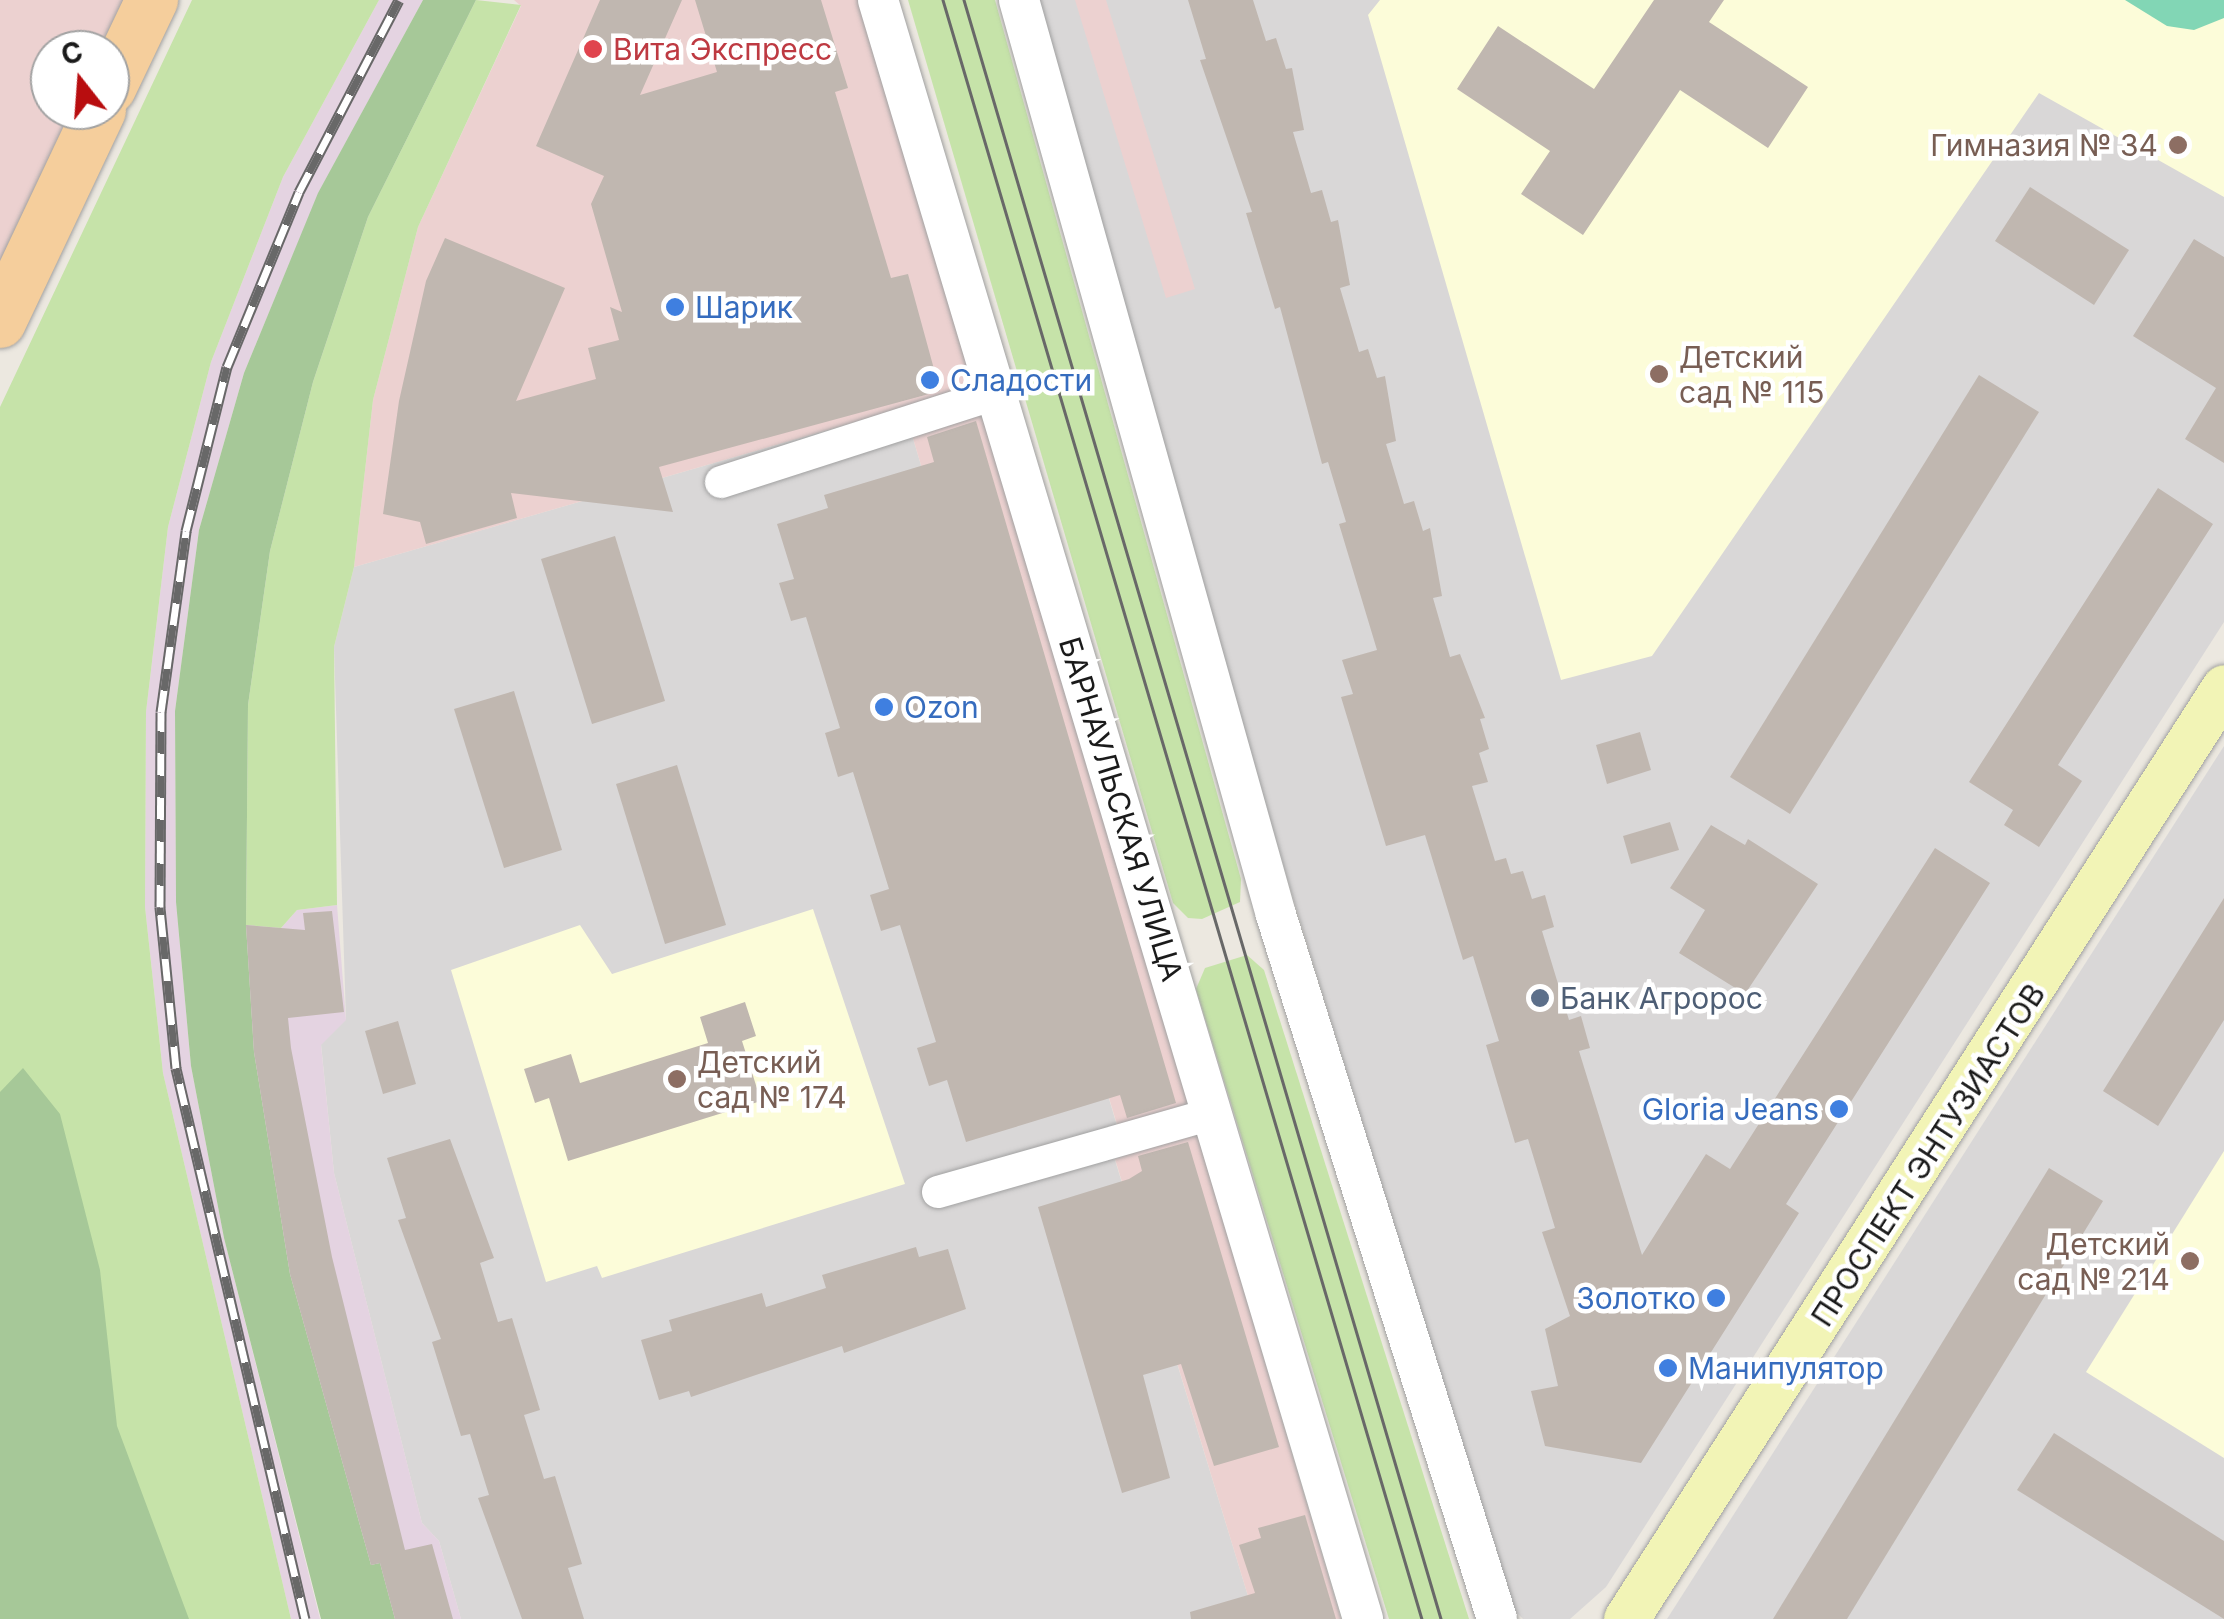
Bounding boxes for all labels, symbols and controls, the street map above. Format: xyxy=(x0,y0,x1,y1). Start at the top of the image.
north arrow xyxy=(30,30,130,130)
place label: Вита Экспресс xyxy=(613,31,832,67)
text: С xyxy=(57,34,87,73)
marker: Вита Экспресс xyxy=(582,38,604,60)
place label: Гимназия № 34 xyxy=(1930,127,2158,163)
marker: Гимназия № 34 xyxy=(2167,134,2189,156)
place label: Шарик xyxy=(695,289,793,325)
marker: Шарик xyxy=(664,296,686,318)
place label: Детский сад № 115 xyxy=(1679,339,1824,410)
place label: Сладости xyxy=(950,362,1092,398)
marker: Детский сад № 115 xyxy=(1648,363,1670,385)
marker: Сладости xyxy=(919,369,941,391)
street label: БАРНАУЛЬСКАЯ УЛИЦА xyxy=(1051,633,1191,985)
place label: Ozon xyxy=(904,689,979,725)
marker: Ozon xyxy=(873,696,895,718)
street label: ПРОСПЕКТ ЭНТУЗИАСТОВ xyxy=(1804,977,2052,1333)
place label: Банк Агророс xyxy=(1560,980,1763,1016)
marker: Банк Агророс xyxy=(1529,987,1551,1009)
place label: Детский сад № 174 xyxy=(697,1044,847,1114)
marker: Детский сад № 174 xyxy=(666,1068,688,1090)
place label: Gloria Jeans xyxy=(1642,1091,1819,1127)
marker: Gloria Jeans xyxy=(1828,1098,1850,1120)
place label: Детский сад № 214 xyxy=(2017,1226,2170,1296)
marker: Детский сад № 214 xyxy=(2179,1250,2201,1272)
place label: Золотко xyxy=(1576,1280,1696,1316)
marker: Золотко xyxy=(1705,1287,1727,1309)
place label: Манипулятор xyxy=(1688,1350,1884,1386)
marker: Манипулятор xyxy=(1657,1357,1679,1379)

